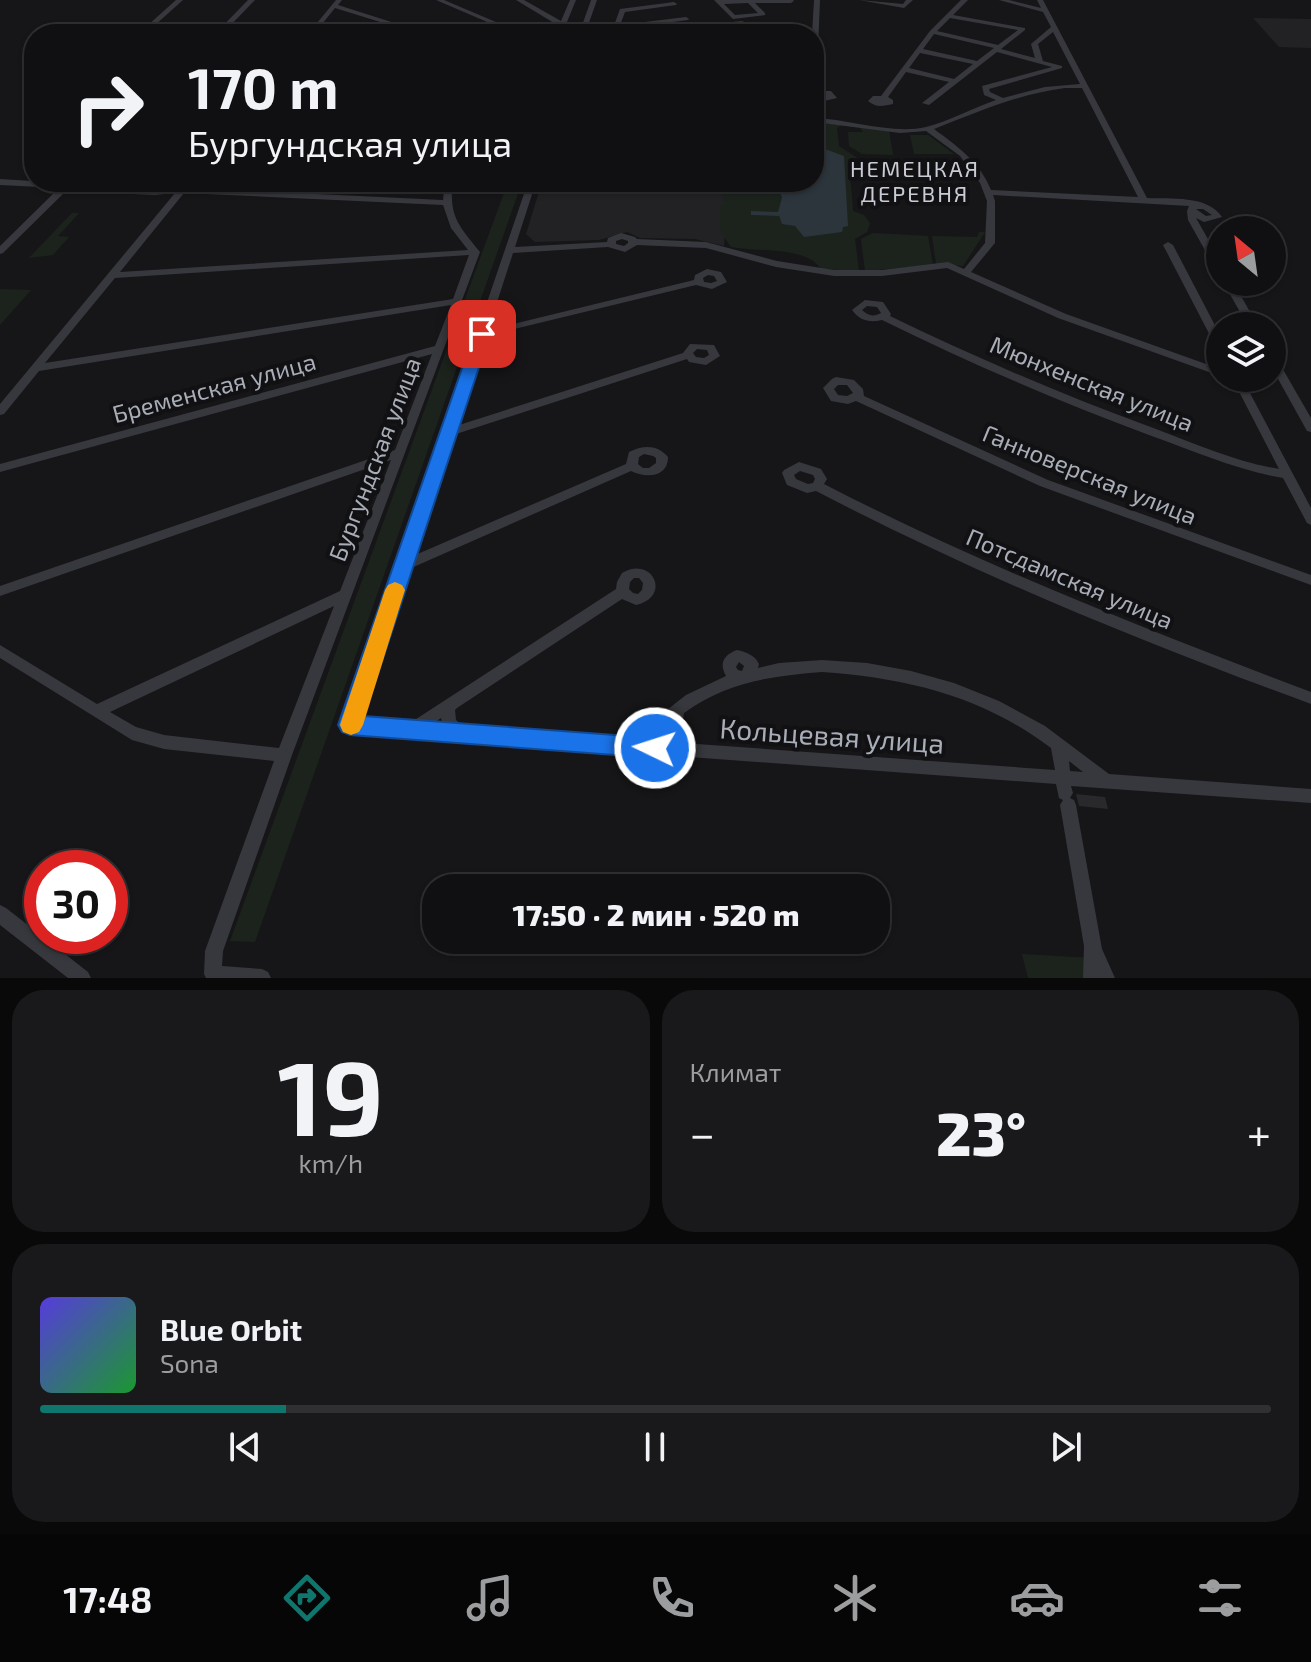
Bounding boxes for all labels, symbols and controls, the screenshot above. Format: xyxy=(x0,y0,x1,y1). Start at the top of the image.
text: 170 m xyxy=(188,53,339,120)
icon: right xyxy=(56,56,160,160)
text: Бургундская улица xyxy=(188,121,512,164)
district label: НЕМЕЦКАЯ ДЕРЕВНЯ xyxy=(850,155,980,206)
north arrow xyxy=(1206,216,1286,296)
map controls xyxy=(1206,216,1286,392)
pin xyxy=(448,300,516,368)
icon: arrive xyxy=(460,312,504,356)
button: layers xyxy=(1206,312,1286,392)
street label: Мюнхенская улица xyxy=(986,329,1198,438)
street label: Бременская улица xyxy=(109,346,319,429)
street label: Бургундская улица xyxy=(322,353,427,565)
street label: Ганноверская улица xyxy=(978,418,1201,531)
street label: Потсдамская улица xyxy=(962,521,1178,636)
position arrow xyxy=(613,706,697,790)
street label: Кольцевая улица xyxy=(719,710,945,760)
speed limit sign: 30 xyxy=(24,850,128,954)
text: 17:50 · 2 мин · 520 m xyxy=(512,896,800,932)
text: 19 xyxy=(278,1032,384,1157)
text: Климат xyxy=(690,1056,782,1087)
text: 23° xyxy=(936,1096,1026,1168)
text: − xyxy=(690,1106,715,1159)
text: + xyxy=(1247,1106,1271,1159)
text: km/h xyxy=(298,1147,363,1178)
text: Blue Orbit xyxy=(160,1311,302,1347)
text: Sona xyxy=(160,1347,219,1378)
icon: previous xyxy=(223,1425,267,1469)
icon: pause xyxy=(633,1425,677,1469)
icon: next xyxy=(1044,1425,1088,1469)
icon: directions xyxy=(279,1570,335,1626)
icon: music xyxy=(462,1570,518,1626)
icon: phone xyxy=(644,1570,700,1626)
icon: climate xyxy=(827,1570,883,1626)
icon: car xyxy=(1009,1570,1065,1626)
icon: filters xyxy=(1192,1570,1248,1626)
text: 17:48 xyxy=(63,1577,152,1620)

